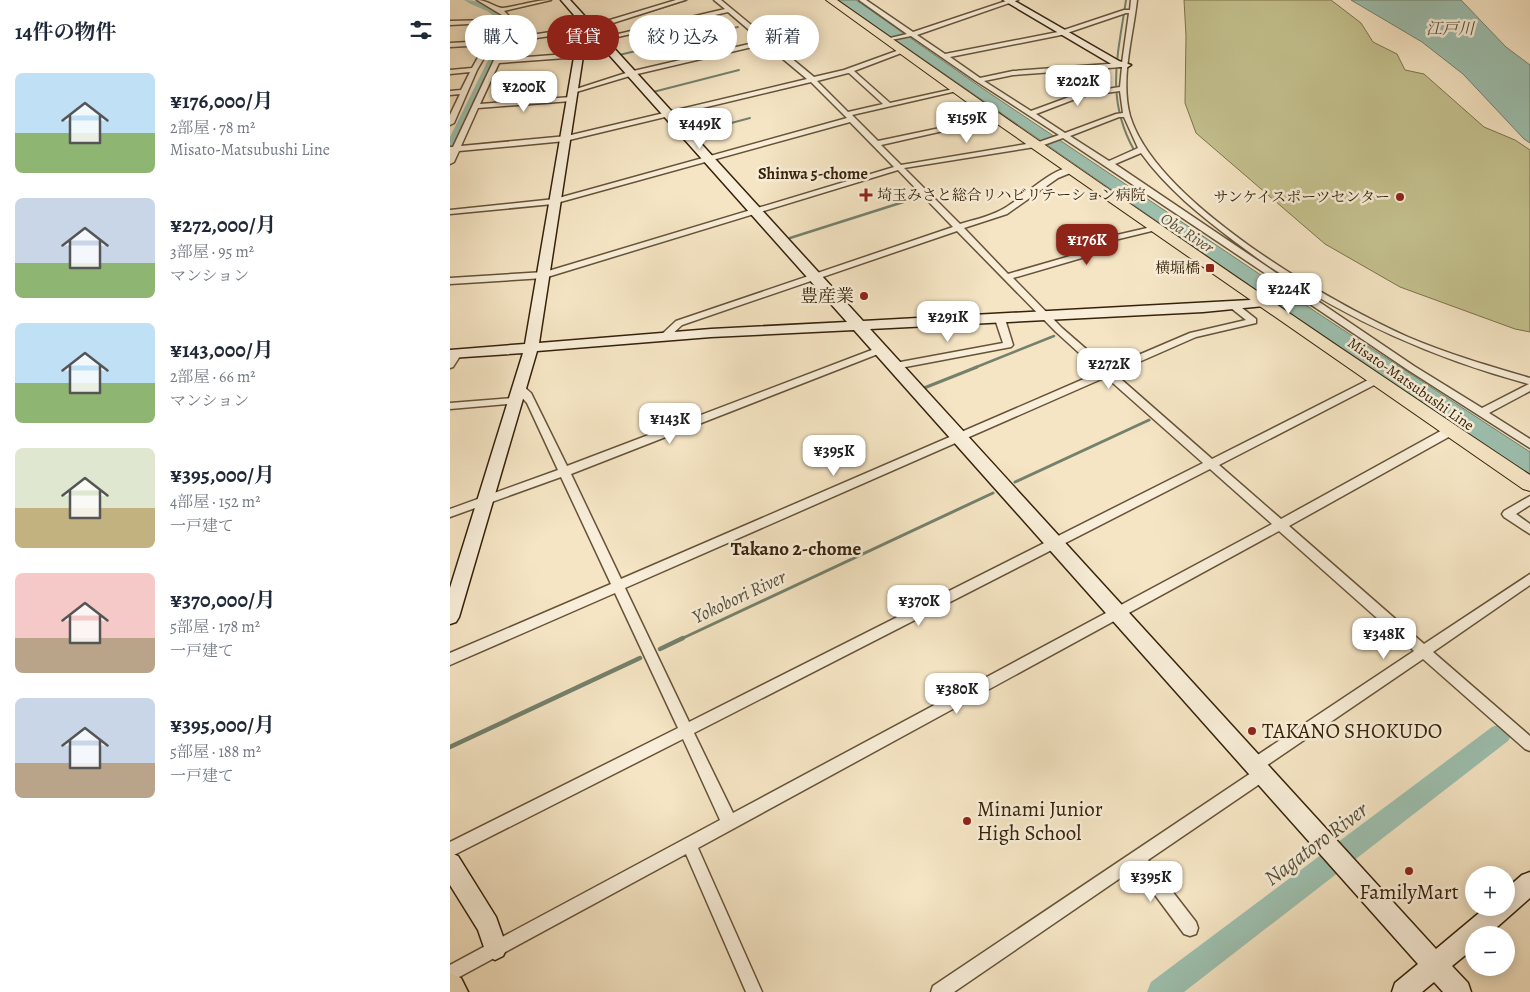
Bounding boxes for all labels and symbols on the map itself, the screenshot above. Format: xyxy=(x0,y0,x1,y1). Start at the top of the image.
water label: 江戸川 xyxy=(1426,18,1476,40)
pin: ¥202K xyxy=(1043,64,1113,107)
pin: ¥200K xyxy=(489,70,559,113)
pin: ¥159K xyxy=(932,102,1002,144)
pin: ¥449K xyxy=(665,108,735,150)
district label: Shinwa 5-chome xyxy=(758,163,868,185)
place label: 埼玉みさと総合リハビリテーション病院 xyxy=(877,185,1146,205)
place label: サンケイスポーツセンター xyxy=(1213,187,1390,207)
marker: 埼玉みさと総合リハビリテーション病院 xyxy=(859,188,873,202)
marker: サンケイスポーツセンター xyxy=(1394,191,1406,203)
water label: Oba River xyxy=(1156,208,1218,259)
pin: ¥176K xyxy=(1052,224,1122,266)
place label: 横堀橋 xyxy=(1155,258,1200,278)
marker: 横堀橋 xyxy=(1204,262,1216,274)
pin: ¥224K xyxy=(1254,272,1324,315)
place label: 豊産業 xyxy=(800,284,854,308)
marker: 豊産業 xyxy=(858,290,870,302)
pin: ¥291K xyxy=(913,300,983,343)
street label: Misato-Matsubushi Line xyxy=(1344,333,1478,435)
pin: ¥272K xyxy=(1074,348,1144,390)
pin: ¥143K xyxy=(635,402,705,445)
pin: ¥395K xyxy=(799,434,869,477)
district label: Takano 2-chome xyxy=(731,536,862,562)
water label: Yokobori River xyxy=(688,563,791,630)
pin: ¥370K xyxy=(884,584,954,627)
pin: ¥348K xyxy=(1349,618,1419,660)
pin: ¥380K xyxy=(922,672,992,715)
place label: TAKANO SHOKUDO xyxy=(1262,717,1442,745)
marker: TAKANO SHOKUDO xyxy=(1246,725,1258,737)
water label: Nagatoro River xyxy=(1258,794,1375,893)
place label: Minami Junior High School xyxy=(977,795,1103,847)
marker: Minami Junior High School xyxy=(961,815,973,827)
pin: ¥395K xyxy=(1116,860,1186,903)
marker: FamilyMart xyxy=(1403,865,1415,877)
place label: FamilyMart xyxy=(1359,878,1459,906)

